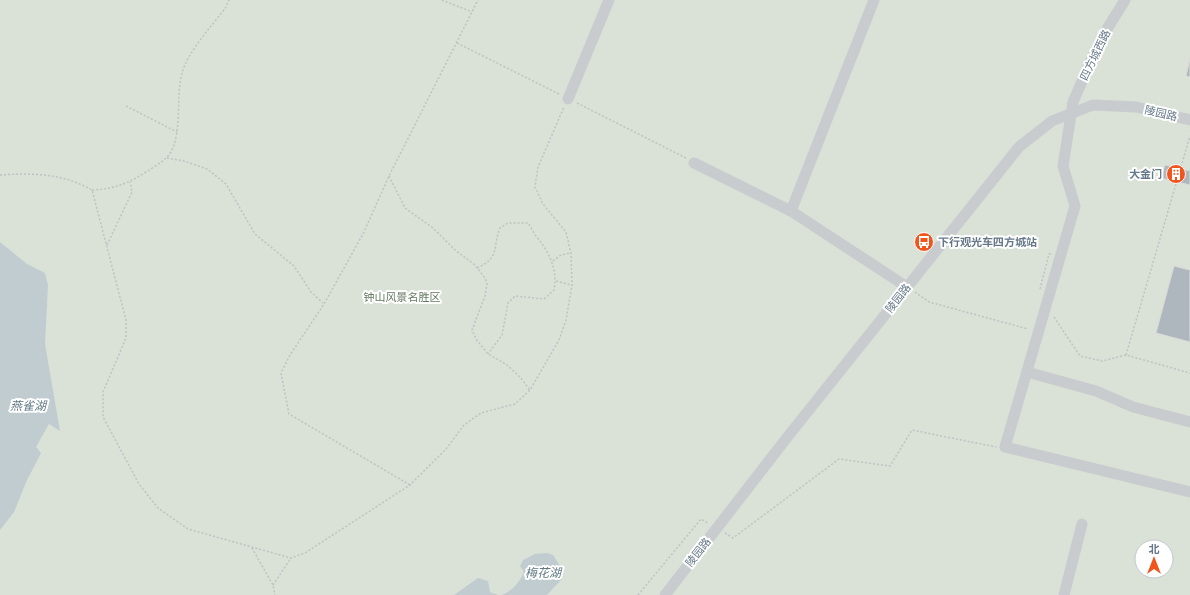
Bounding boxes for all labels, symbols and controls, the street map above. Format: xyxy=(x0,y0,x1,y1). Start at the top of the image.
street label: 四方城西路 xyxy=(1077,27,1112,82)
street label: 陵园路 xyxy=(1144,102,1179,123)
building icon: 大金门 xyxy=(1165,163,1187,185)
place label: 大金门 xyxy=(1129,167,1162,180)
bus stop icon: 下行观光车四方城站 xyxy=(913,231,935,253)
place label: 下行观光车四方城站 xyxy=(938,235,1037,248)
street label: 陵园路 xyxy=(882,281,913,315)
park label: 钟山风景名胜区 xyxy=(364,290,441,303)
water label: 燕雀湖 xyxy=(10,398,48,412)
street label: 陵园路 xyxy=(682,535,713,569)
north arrow xyxy=(1134,539,1174,579)
text: 北 xyxy=(1149,542,1160,555)
water label: 梅花湖 xyxy=(525,565,563,579)

